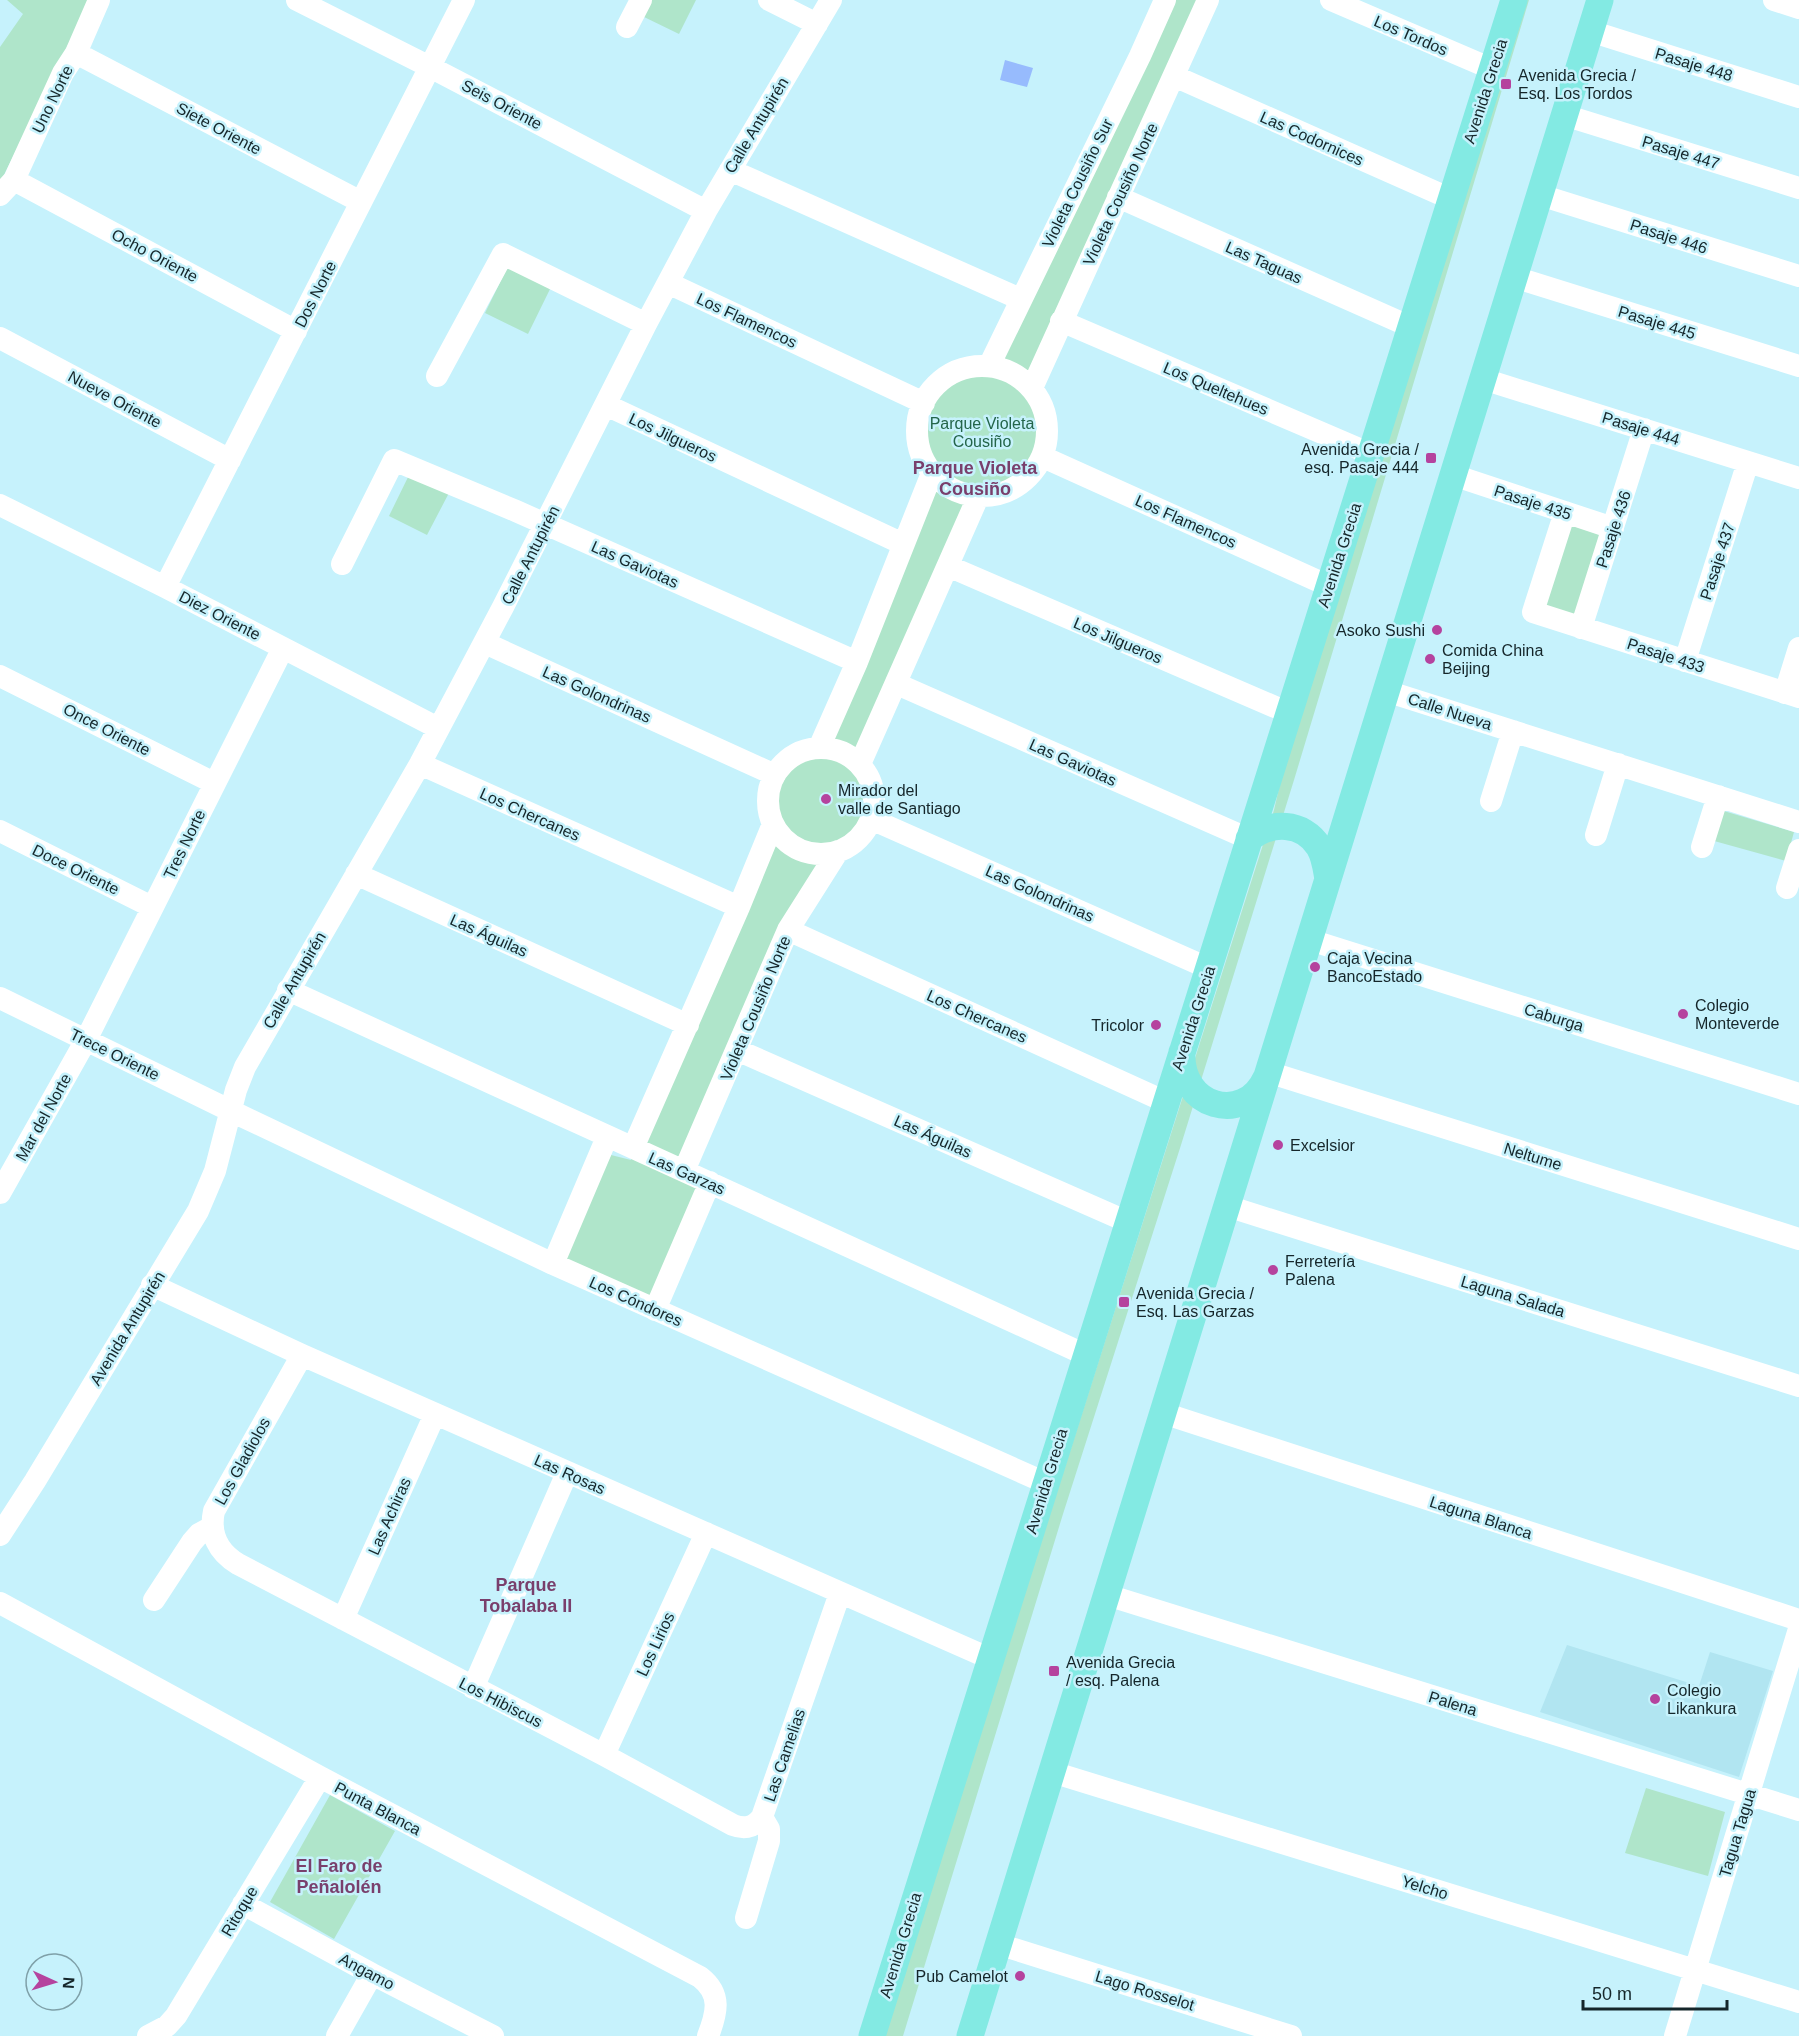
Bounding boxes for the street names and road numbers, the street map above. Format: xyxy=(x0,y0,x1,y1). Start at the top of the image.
street label: Los Tordos xyxy=(1372,12,1450,59)
street label: Avenida Grecia xyxy=(1461,37,1510,146)
street label: Pasaje 448 xyxy=(1653,45,1735,84)
street label: Uno Norte xyxy=(29,63,76,136)
street label: Calle Antupirén xyxy=(721,74,792,176)
street label: Seis Oriente xyxy=(459,76,545,133)
street label: Siete Oriente xyxy=(174,99,264,158)
street label: Las Codornices xyxy=(1258,108,1366,169)
street label: Violeta Cousiño Sur xyxy=(1039,115,1116,250)
street label: Violeta Cousiño Norte xyxy=(1080,120,1161,268)
street label: Pasaje 447 xyxy=(1640,133,1722,172)
street label: Pasaje 446 xyxy=(1628,216,1710,257)
street label: Ocho Oriente xyxy=(109,226,201,285)
street label: Las Taguas xyxy=(1223,238,1305,287)
street label: Dos Norte xyxy=(292,258,339,330)
street label: Los Flamencos xyxy=(694,290,800,351)
street label: Pasaje 445 xyxy=(1616,303,1698,342)
street label: Los Queltehues xyxy=(1161,359,1271,418)
street label: Nueve Oriente xyxy=(65,368,164,431)
street label: Pasaje 444 xyxy=(1600,409,1682,448)
street label: Los Jilgueros xyxy=(626,410,719,465)
street label: Pasaje 435 xyxy=(1492,482,1574,523)
street label: Pasaje 436 xyxy=(1593,488,1634,570)
street label: Los Flamencos xyxy=(1133,492,1239,551)
street label: Avenida Grecia xyxy=(1315,501,1364,610)
street label: Calle Antupirén xyxy=(498,503,563,607)
street label: Pasaje 437 xyxy=(1697,520,1738,602)
street label: Las Gaviotas xyxy=(589,538,681,591)
street label: Diez Oriente xyxy=(176,588,263,643)
street label: Los Jilgueros xyxy=(1071,614,1165,667)
street label: Pasaje 433 xyxy=(1625,635,1707,676)
street label: Las Golondrinas xyxy=(540,663,653,726)
street label: Calle Nueva xyxy=(1406,690,1494,733)
street label: Once Oriente xyxy=(61,700,153,759)
street label: Las Gaviotas xyxy=(1027,736,1119,789)
street label: Los Chercanes xyxy=(477,785,582,844)
street label: Tres Norte xyxy=(160,807,209,882)
street label: Doce Oriente xyxy=(30,841,122,898)
street label: Las Golondrinas xyxy=(983,862,1096,925)
street label: Las Águilas xyxy=(448,910,530,960)
street label: Calle Antupirén xyxy=(260,929,329,1031)
street label: Violeta Cousiño Norte xyxy=(717,933,794,1083)
street label: Avenida Grecia xyxy=(1169,964,1218,1073)
street label: Los Chercanes xyxy=(924,987,1029,1046)
street label: Caburga xyxy=(1522,1000,1586,1035)
street label: Trece Oriente xyxy=(67,1026,162,1083)
street label: Mar del Norte xyxy=(13,1071,74,1164)
street label: Las Águilas xyxy=(892,1111,974,1161)
street label: Neltume xyxy=(1502,1140,1564,1173)
street label: Las Garzas xyxy=(646,1149,728,1198)
street label: Avenida Antupirén xyxy=(87,1268,168,1388)
street label: Los Cóndores xyxy=(587,1273,685,1329)
street label: Laguna Salada xyxy=(1459,1273,1567,1320)
street label: Los Gladiolos xyxy=(212,1415,273,1508)
street label: Avenida Grecia xyxy=(1022,1426,1071,1536)
street label: Las Rosas xyxy=(532,1451,608,1498)
street label: Las Achiras xyxy=(365,1475,414,1557)
street label: Laguna Blanca xyxy=(1427,1493,1534,1542)
street label: Los Lirios xyxy=(633,1610,678,1679)
street label: Los Hibiscus xyxy=(457,1674,545,1731)
street label: Palena xyxy=(1427,1688,1479,1719)
street label: Las Camelias xyxy=(761,1707,808,1804)
street label: Punta Blanca xyxy=(332,1779,424,1838)
street label: Tagua Tagua xyxy=(1716,1787,1759,1879)
street label: Yelcho xyxy=(1400,1872,1450,1903)
street label: Ritoque xyxy=(218,1883,261,1939)
street label: Avenida Grecia xyxy=(876,1890,925,2000)
street label: Angamo xyxy=(336,1950,397,1993)
street label: Lago Rosselot xyxy=(1093,1967,1197,2014)

